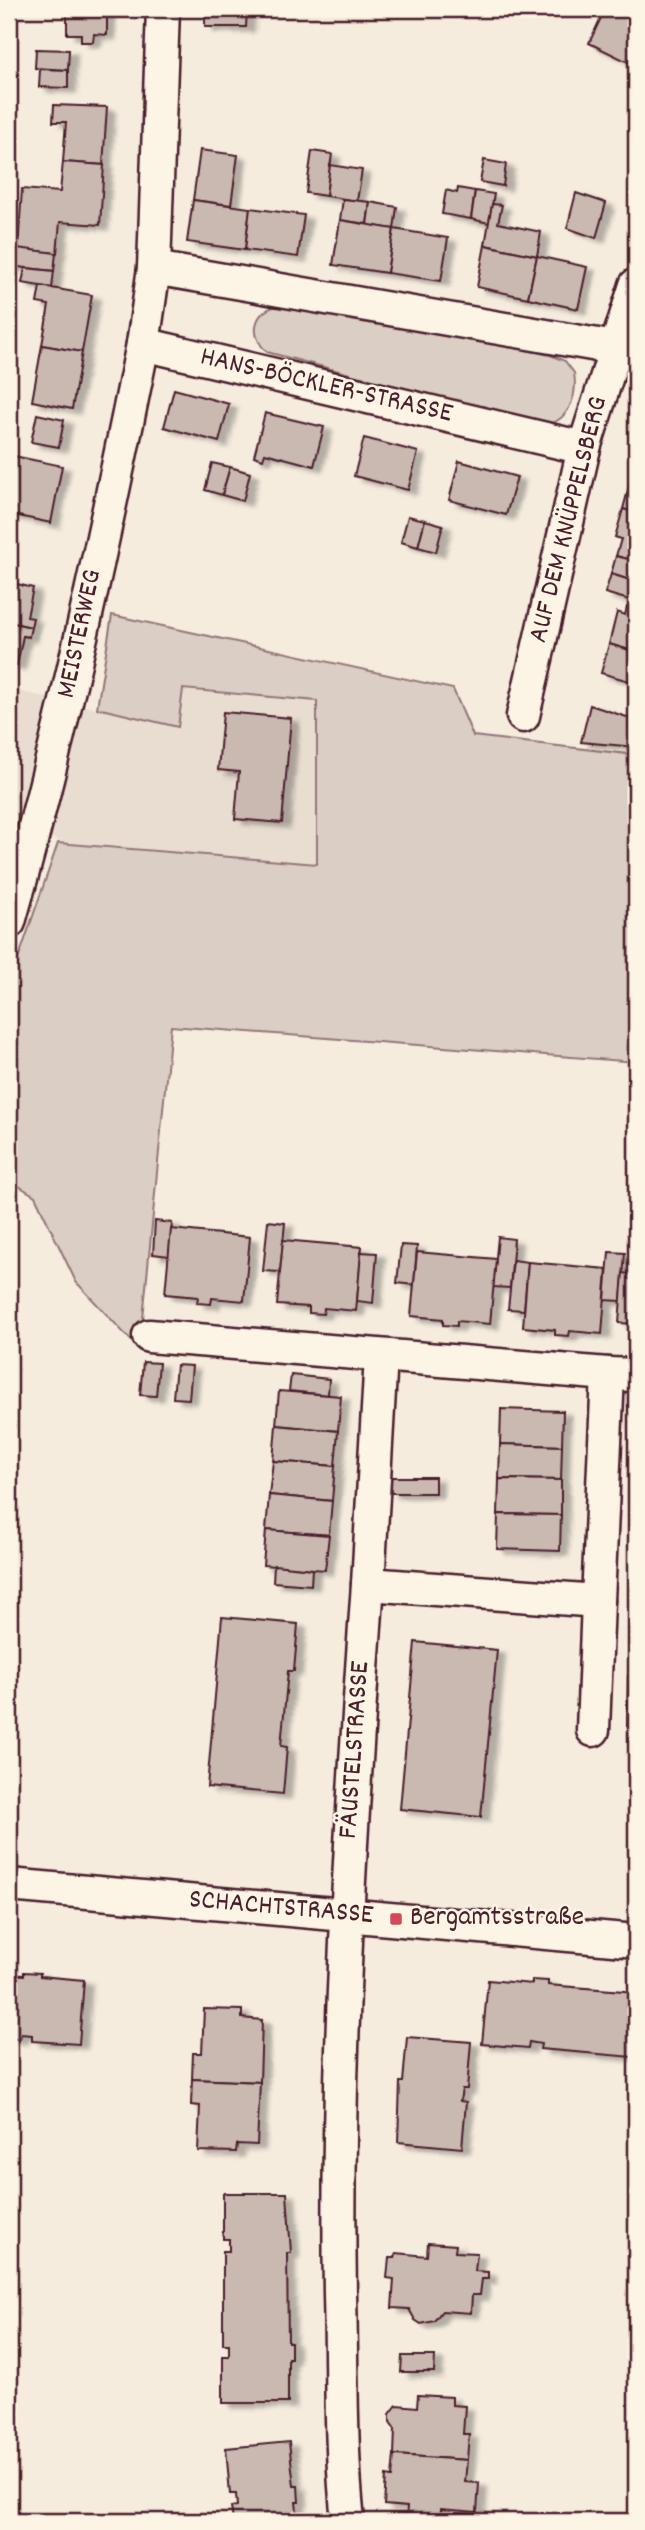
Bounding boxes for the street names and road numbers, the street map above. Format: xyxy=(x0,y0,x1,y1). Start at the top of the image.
street label: HANS-BÖCKLER-STRASSE xyxy=(196,339,456,436)
street label: AUF DEM KNÜPPELSBERG xyxy=(520,393,620,647)
street label: MEISTERWEG xyxy=(48,566,114,702)
street label: FÄUSTELSTRASSE xyxy=(330,1660,382,1840)
street label: SCHACHTSTRASSE xyxy=(187,1881,375,1937)

